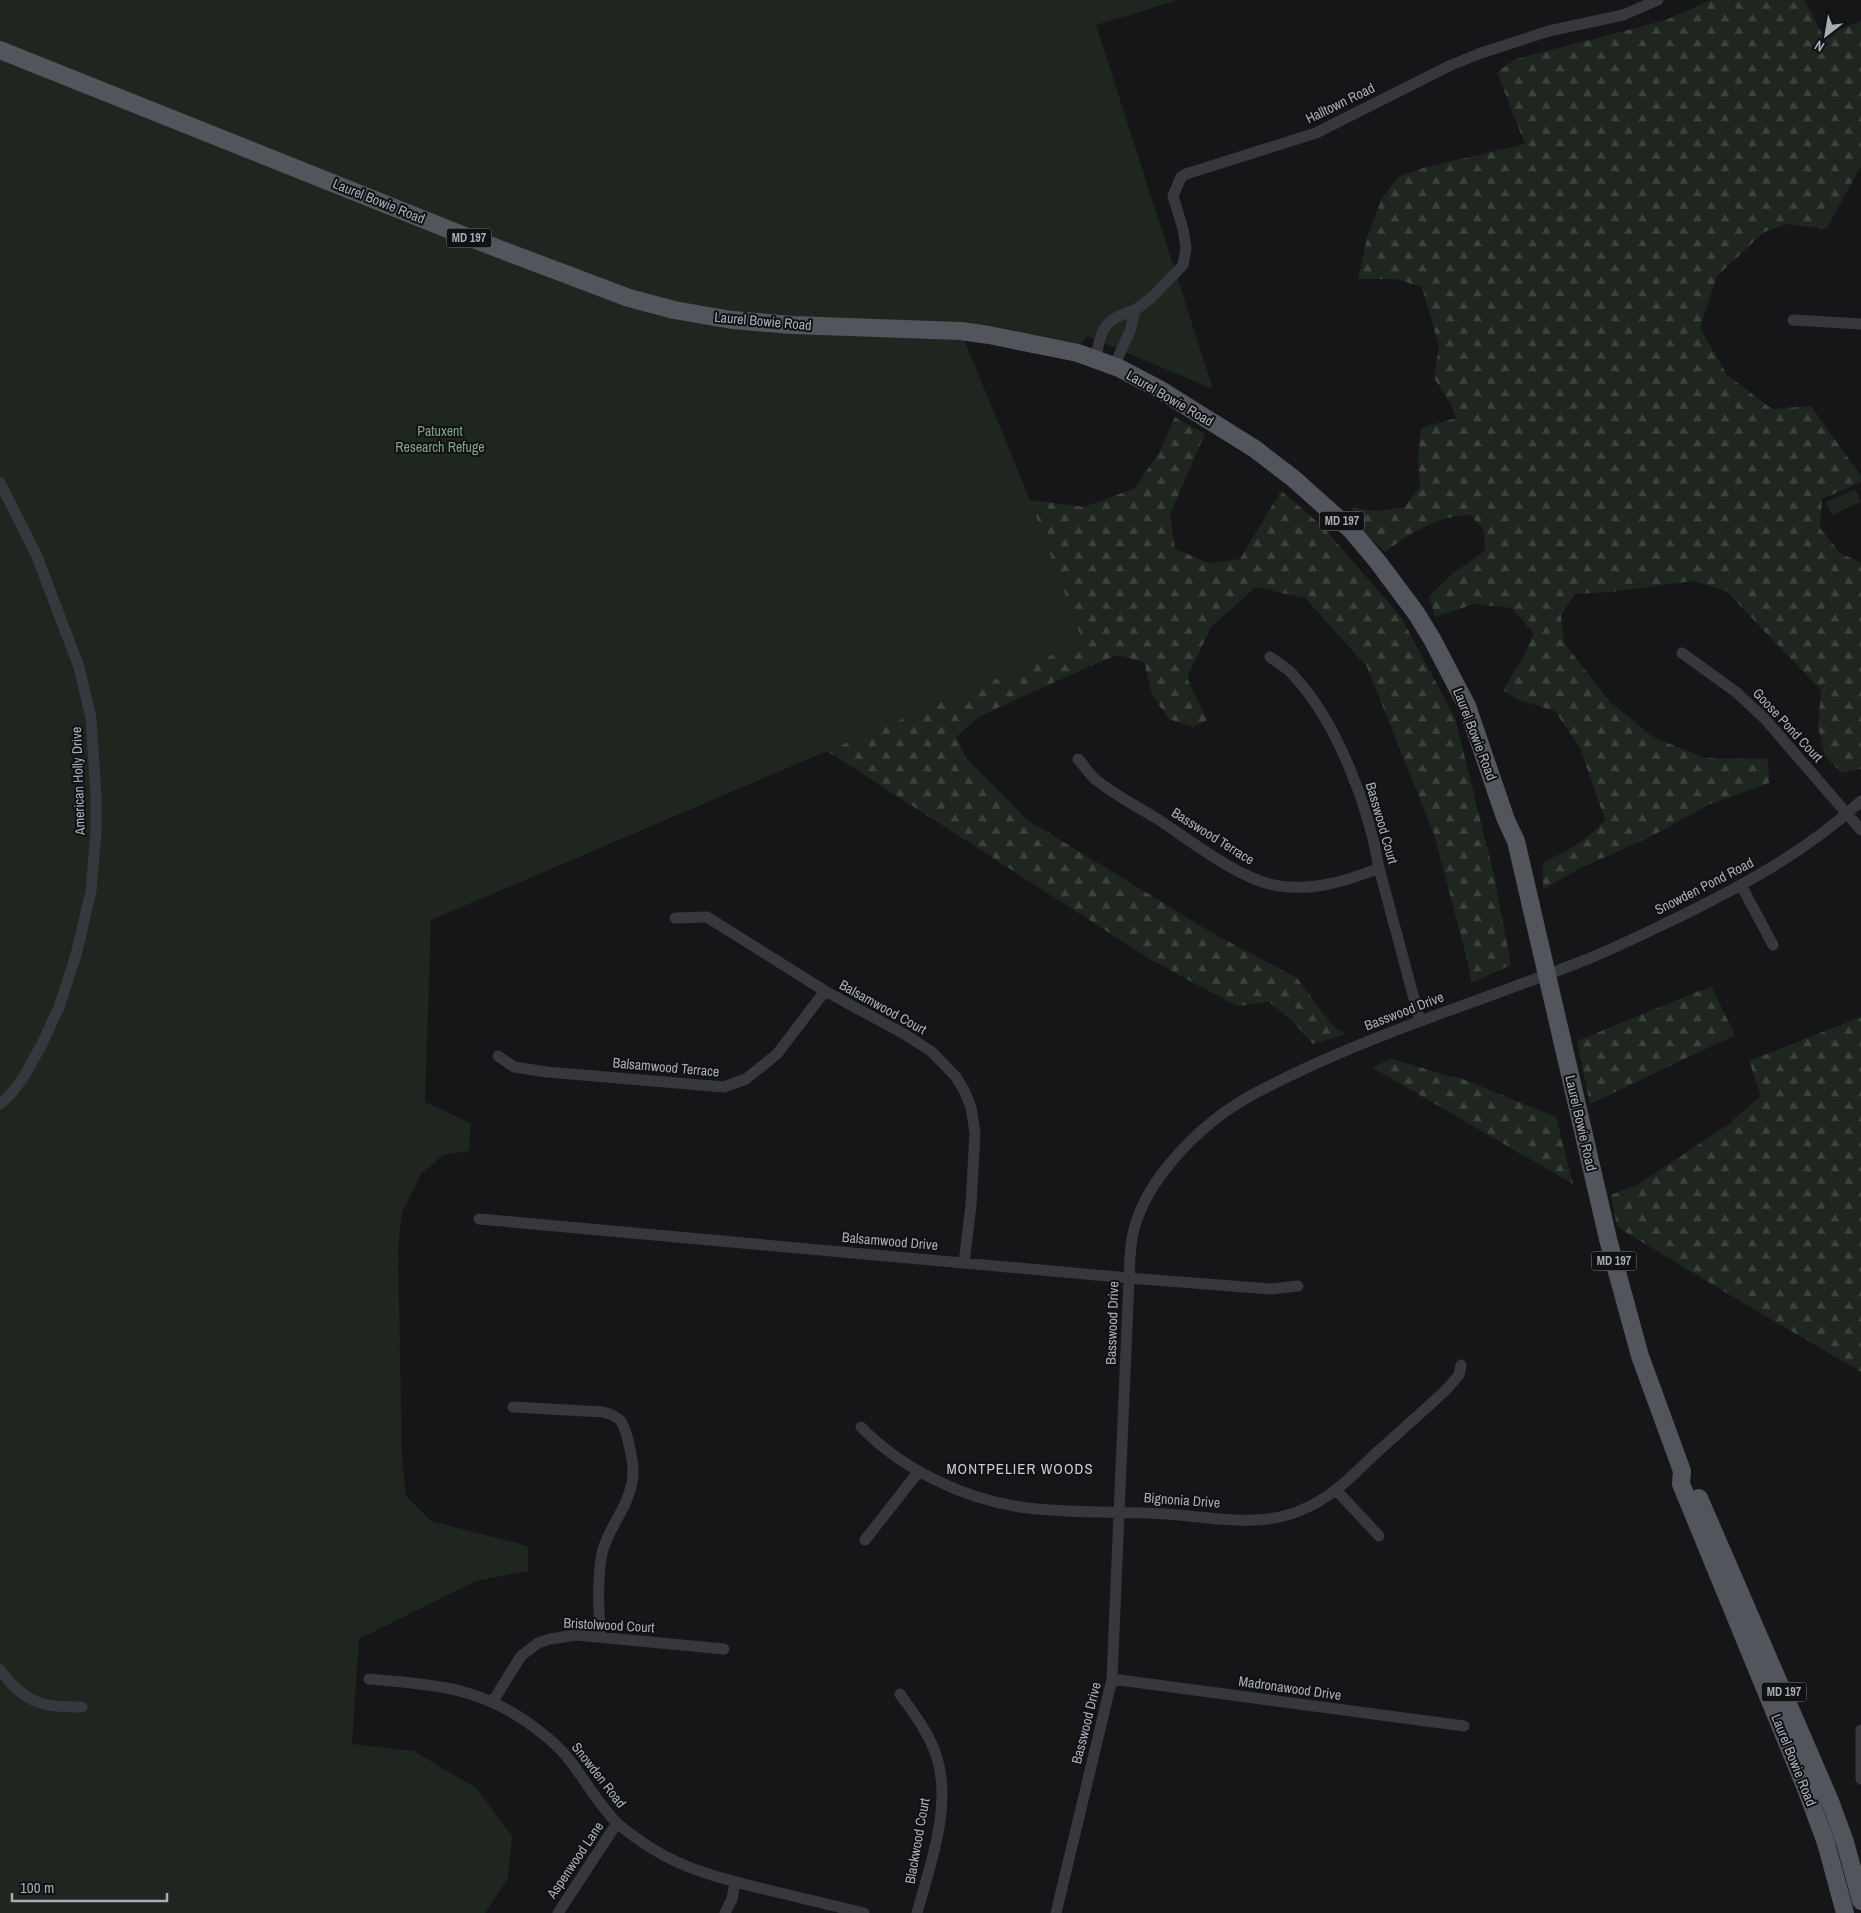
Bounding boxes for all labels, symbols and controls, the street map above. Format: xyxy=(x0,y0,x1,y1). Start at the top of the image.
north arrow xyxy=(1801,10,1851,60)
text: N xyxy=(1811,36,1827,56)
street label: Halltown Road xyxy=(1303,79,1377,127)
street label: Laurel Bowie Road xyxy=(330,174,428,228)
road number: MD 197 xyxy=(446,228,492,248)
street label: Laurel Bowie Road xyxy=(714,308,812,334)
street label: Laurel Bowie Road xyxy=(1123,366,1217,430)
park label: Patuxent Research Refuge xyxy=(395,422,485,456)
road number: MD 197 xyxy=(1320,512,1364,530)
street label: Goose Pond Court xyxy=(1749,684,1827,766)
street label: Laurel Bowie Road xyxy=(1449,685,1501,783)
street label: American Holly Drive xyxy=(67,726,89,837)
street label: Basswood Court xyxy=(1362,780,1402,866)
street label: Basswood Terrace xyxy=(1168,803,1258,869)
street label: Snowden Pond Road xyxy=(1652,853,1756,919)
street label: Balsamwood Court xyxy=(836,976,930,1038)
street label: Basswood Drive xyxy=(1362,988,1446,1034)
street label: Balsamwood Terrace xyxy=(612,1053,720,1081)
street label: Laurel Bowie Road xyxy=(1561,1073,1601,1173)
street label: Balsamwood Drive xyxy=(841,1228,939,1254)
road number: MD 197 xyxy=(1592,1252,1636,1270)
street label: Basswood Drive xyxy=(1102,1281,1122,1365)
district label: MONTPELIER WOODS xyxy=(946,1458,1094,1479)
street label: Bignonia Drive xyxy=(1143,1488,1221,1512)
street label: Bristolwood Court xyxy=(563,1614,655,1636)
street label: Madronawood Drive xyxy=(1238,1672,1342,1704)
street label: Basswood Drive xyxy=(1067,1680,1105,1766)
road number: MD 197 xyxy=(1762,1682,1806,1701)
street label: Laurel Bowie Road xyxy=(1767,1711,1821,1809)
street label: Snowden Road xyxy=(568,1739,630,1811)
street label: Blackwood Court xyxy=(901,1797,933,1885)
street label: Aspenwood Lane xyxy=(542,1818,607,1903)
scale bar xyxy=(12,1870,168,1902)
text: 100 m xyxy=(20,1877,54,1898)

